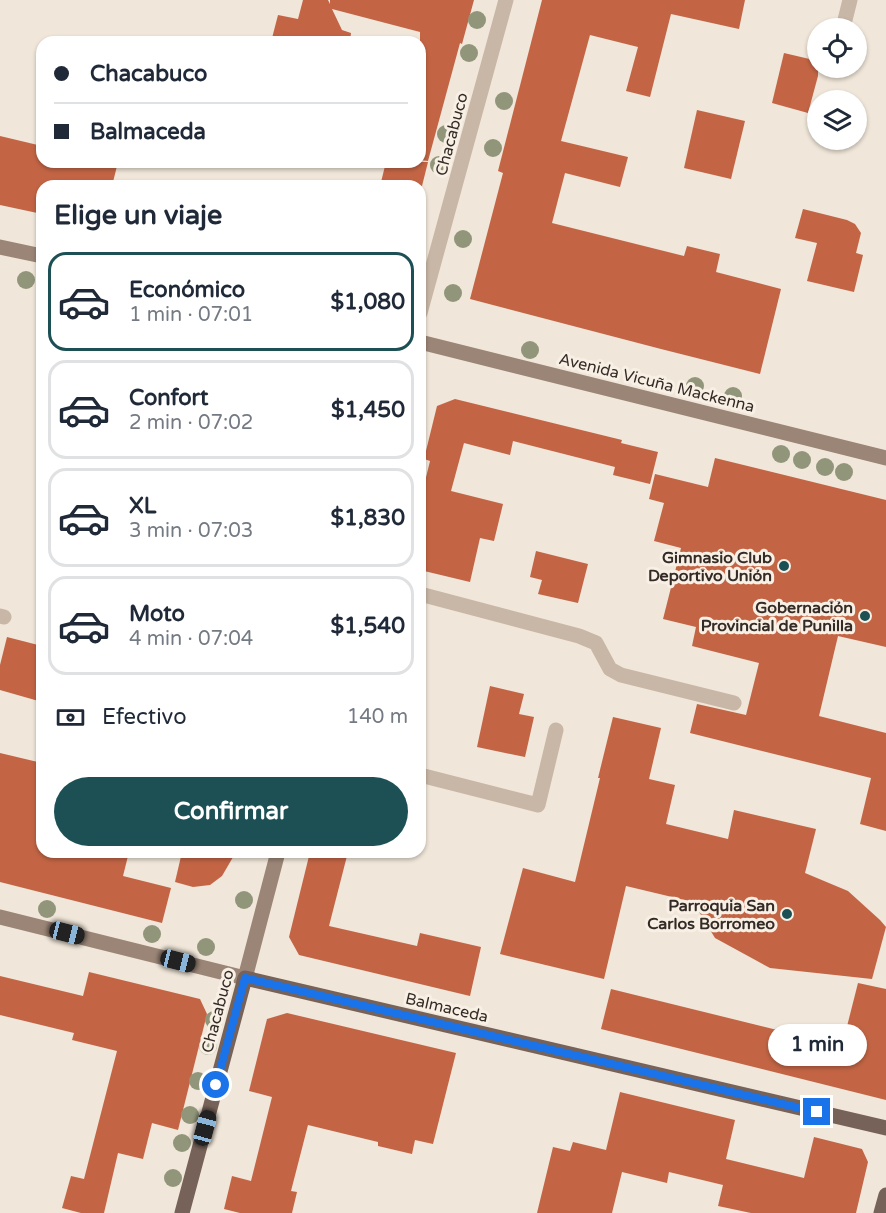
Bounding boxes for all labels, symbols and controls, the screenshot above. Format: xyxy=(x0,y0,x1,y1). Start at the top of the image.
map controls xyxy=(807,18,867,150)
button: locate xyxy=(807,18,867,78)
text: Chacabuco xyxy=(90,61,207,87)
street label: Chacabuco xyxy=(431,90,473,178)
button: layers xyxy=(807,90,867,150)
text: Balmaceda xyxy=(90,119,206,145)
text: Elige un viaje xyxy=(54,199,222,232)
icon: car xyxy=(57,275,111,329)
text: Económico xyxy=(129,277,245,303)
text: $1,080 xyxy=(330,289,405,315)
text: 1 min · 07:01 xyxy=(129,303,253,327)
street label: Avenida Vicuña Mackenna xyxy=(557,349,757,417)
icon: car xyxy=(57,383,111,437)
text: Confort xyxy=(129,385,208,411)
text: $1,450 xyxy=(331,397,405,423)
text: 2 min · 07:02 xyxy=(129,411,253,435)
icon: car xyxy=(57,491,111,545)
text: XL xyxy=(129,493,156,519)
text: $1,830 xyxy=(331,505,405,531)
text: 3 min · 07:03 xyxy=(129,519,253,543)
place label: Gimnasio Club Deportivo Unión xyxy=(648,548,772,586)
marker: Gimnasio Club Deportivo Unión xyxy=(777,559,791,573)
place label: Gobernación Provincial de Punilla xyxy=(701,598,853,636)
icon: car xyxy=(57,599,111,653)
text: Moto xyxy=(129,601,185,627)
marker: Gobernación Provincial de Punilla xyxy=(858,609,872,623)
text: $1,540 xyxy=(330,613,405,639)
text: 4 min · 07:04 xyxy=(129,627,253,651)
icon: cash xyxy=(54,701,87,734)
text: Efectivo xyxy=(102,704,187,730)
text: 140 m xyxy=(347,705,408,729)
button: Confirmar xyxy=(54,777,408,846)
place label: Parroquia San Carlos Borromeo xyxy=(647,896,775,934)
marker: Parroquia San Carlos Borromeo xyxy=(780,907,794,921)
car xyxy=(47,920,87,946)
car xyxy=(158,948,198,974)
street label: Chacabuco xyxy=(197,967,239,1055)
street label: Balmaceda xyxy=(403,989,490,1027)
callout: 1 min xyxy=(768,1025,866,1067)
text: 1 min xyxy=(791,1033,844,1057)
route start xyxy=(202,1071,229,1098)
route end xyxy=(803,1098,830,1125)
car xyxy=(192,1108,218,1148)

